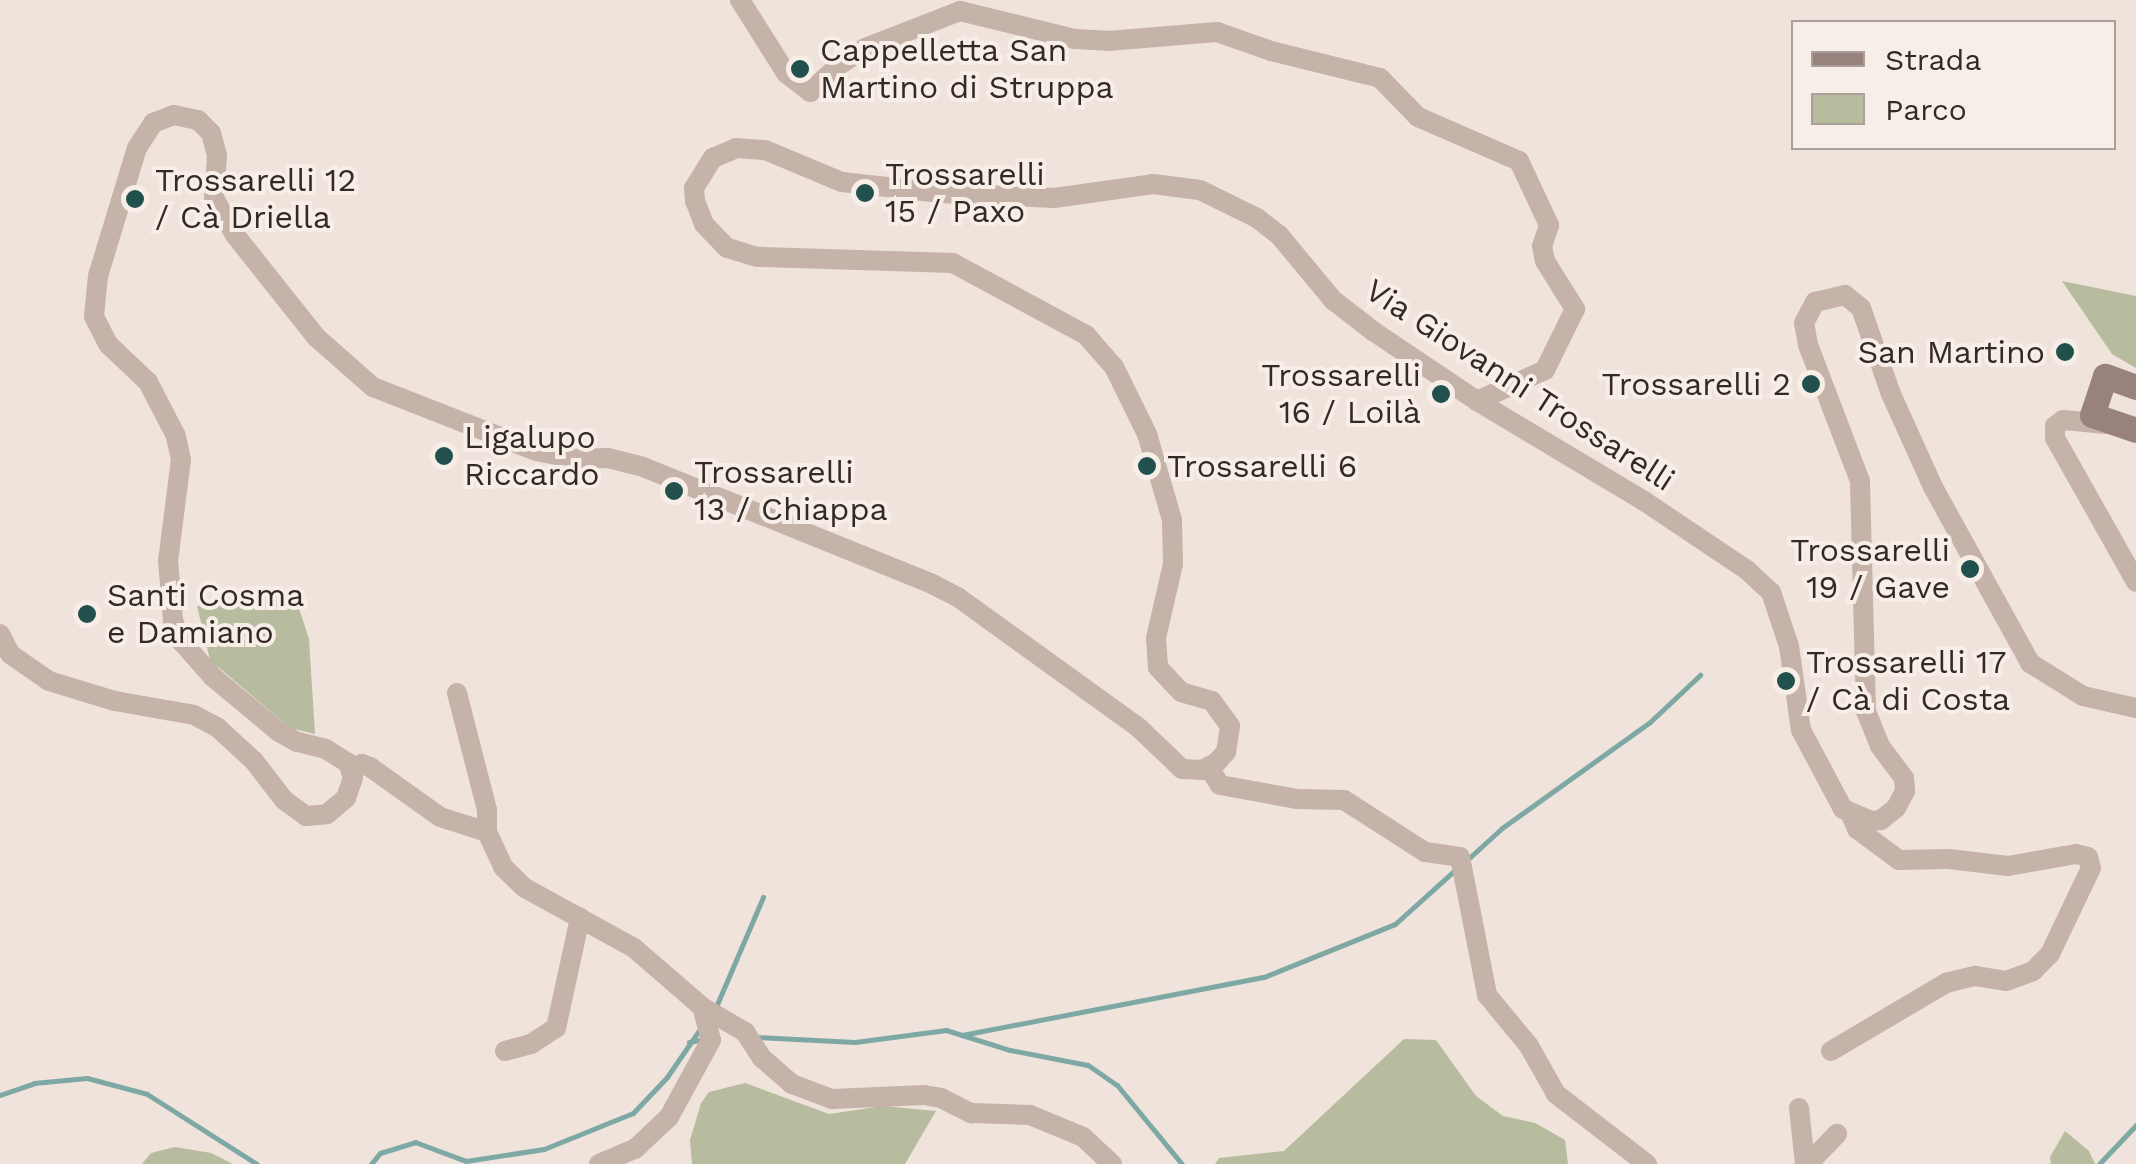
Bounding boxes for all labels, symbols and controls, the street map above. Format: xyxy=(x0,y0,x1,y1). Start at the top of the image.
legend xyxy=(1791,20,2116,150)
place label: Cappelletta San Martino di Struppa xyxy=(820,32,1114,107)
text: Strada xyxy=(1885,42,1981,77)
marker: Cappelletta San Martino di Struppa xyxy=(789,58,811,80)
text: Parco xyxy=(1885,92,1967,127)
place label: Trossarelli 15 / Paxo xyxy=(885,156,1045,231)
place label: Trossarelli 12 / Cà Driella xyxy=(155,162,357,237)
marker: Trossarelli 15 / Paxo xyxy=(854,182,876,204)
marker: Trossarelli 12 / Cà Driella xyxy=(124,188,146,210)
street label: Via Giovanni Trossarelli xyxy=(1358,270,1682,500)
place label: San Martino xyxy=(1858,333,2045,371)
marker: San Martino xyxy=(2054,341,2076,363)
place label: Trossarelli 16 / Loilà xyxy=(1261,357,1421,432)
place label: Trossarelli 2 xyxy=(1602,365,1791,403)
marker: Trossarelli 2 xyxy=(1800,373,1822,395)
marker: Trossarelli 16 / Loilà xyxy=(1430,383,1452,405)
place label: Ligalupo Riccardo xyxy=(464,419,599,494)
marker: Ligalupo Riccardo xyxy=(433,445,455,467)
place label: Trossarelli 6 xyxy=(1167,447,1357,485)
place label: Trossarelli 13 / Chiappa xyxy=(694,454,888,529)
marker: Trossarelli 6 xyxy=(1136,455,1158,477)
marker: Trossarelli 13 / Chiappa xyxy=(663,480,685,502)
place label: Trossarelli 19 / Gave xyxy=(1790,532,1950,607)
marker: Trossarelli 19 / Gave xyxy=(1959,558,1981,580)
place label: Santi Cosma e Damiano xyxy=(107,577,304,652)
marker: Santi Cosma e Damiano xyxy=(76,603,98,625)
place label: Trossarelli 17 / Cà di Costa xyxy=(1806,644,2011,719)
marker: Trossarelli 17 / Cà di Costa xyxy=(1775,670,1797,692)

